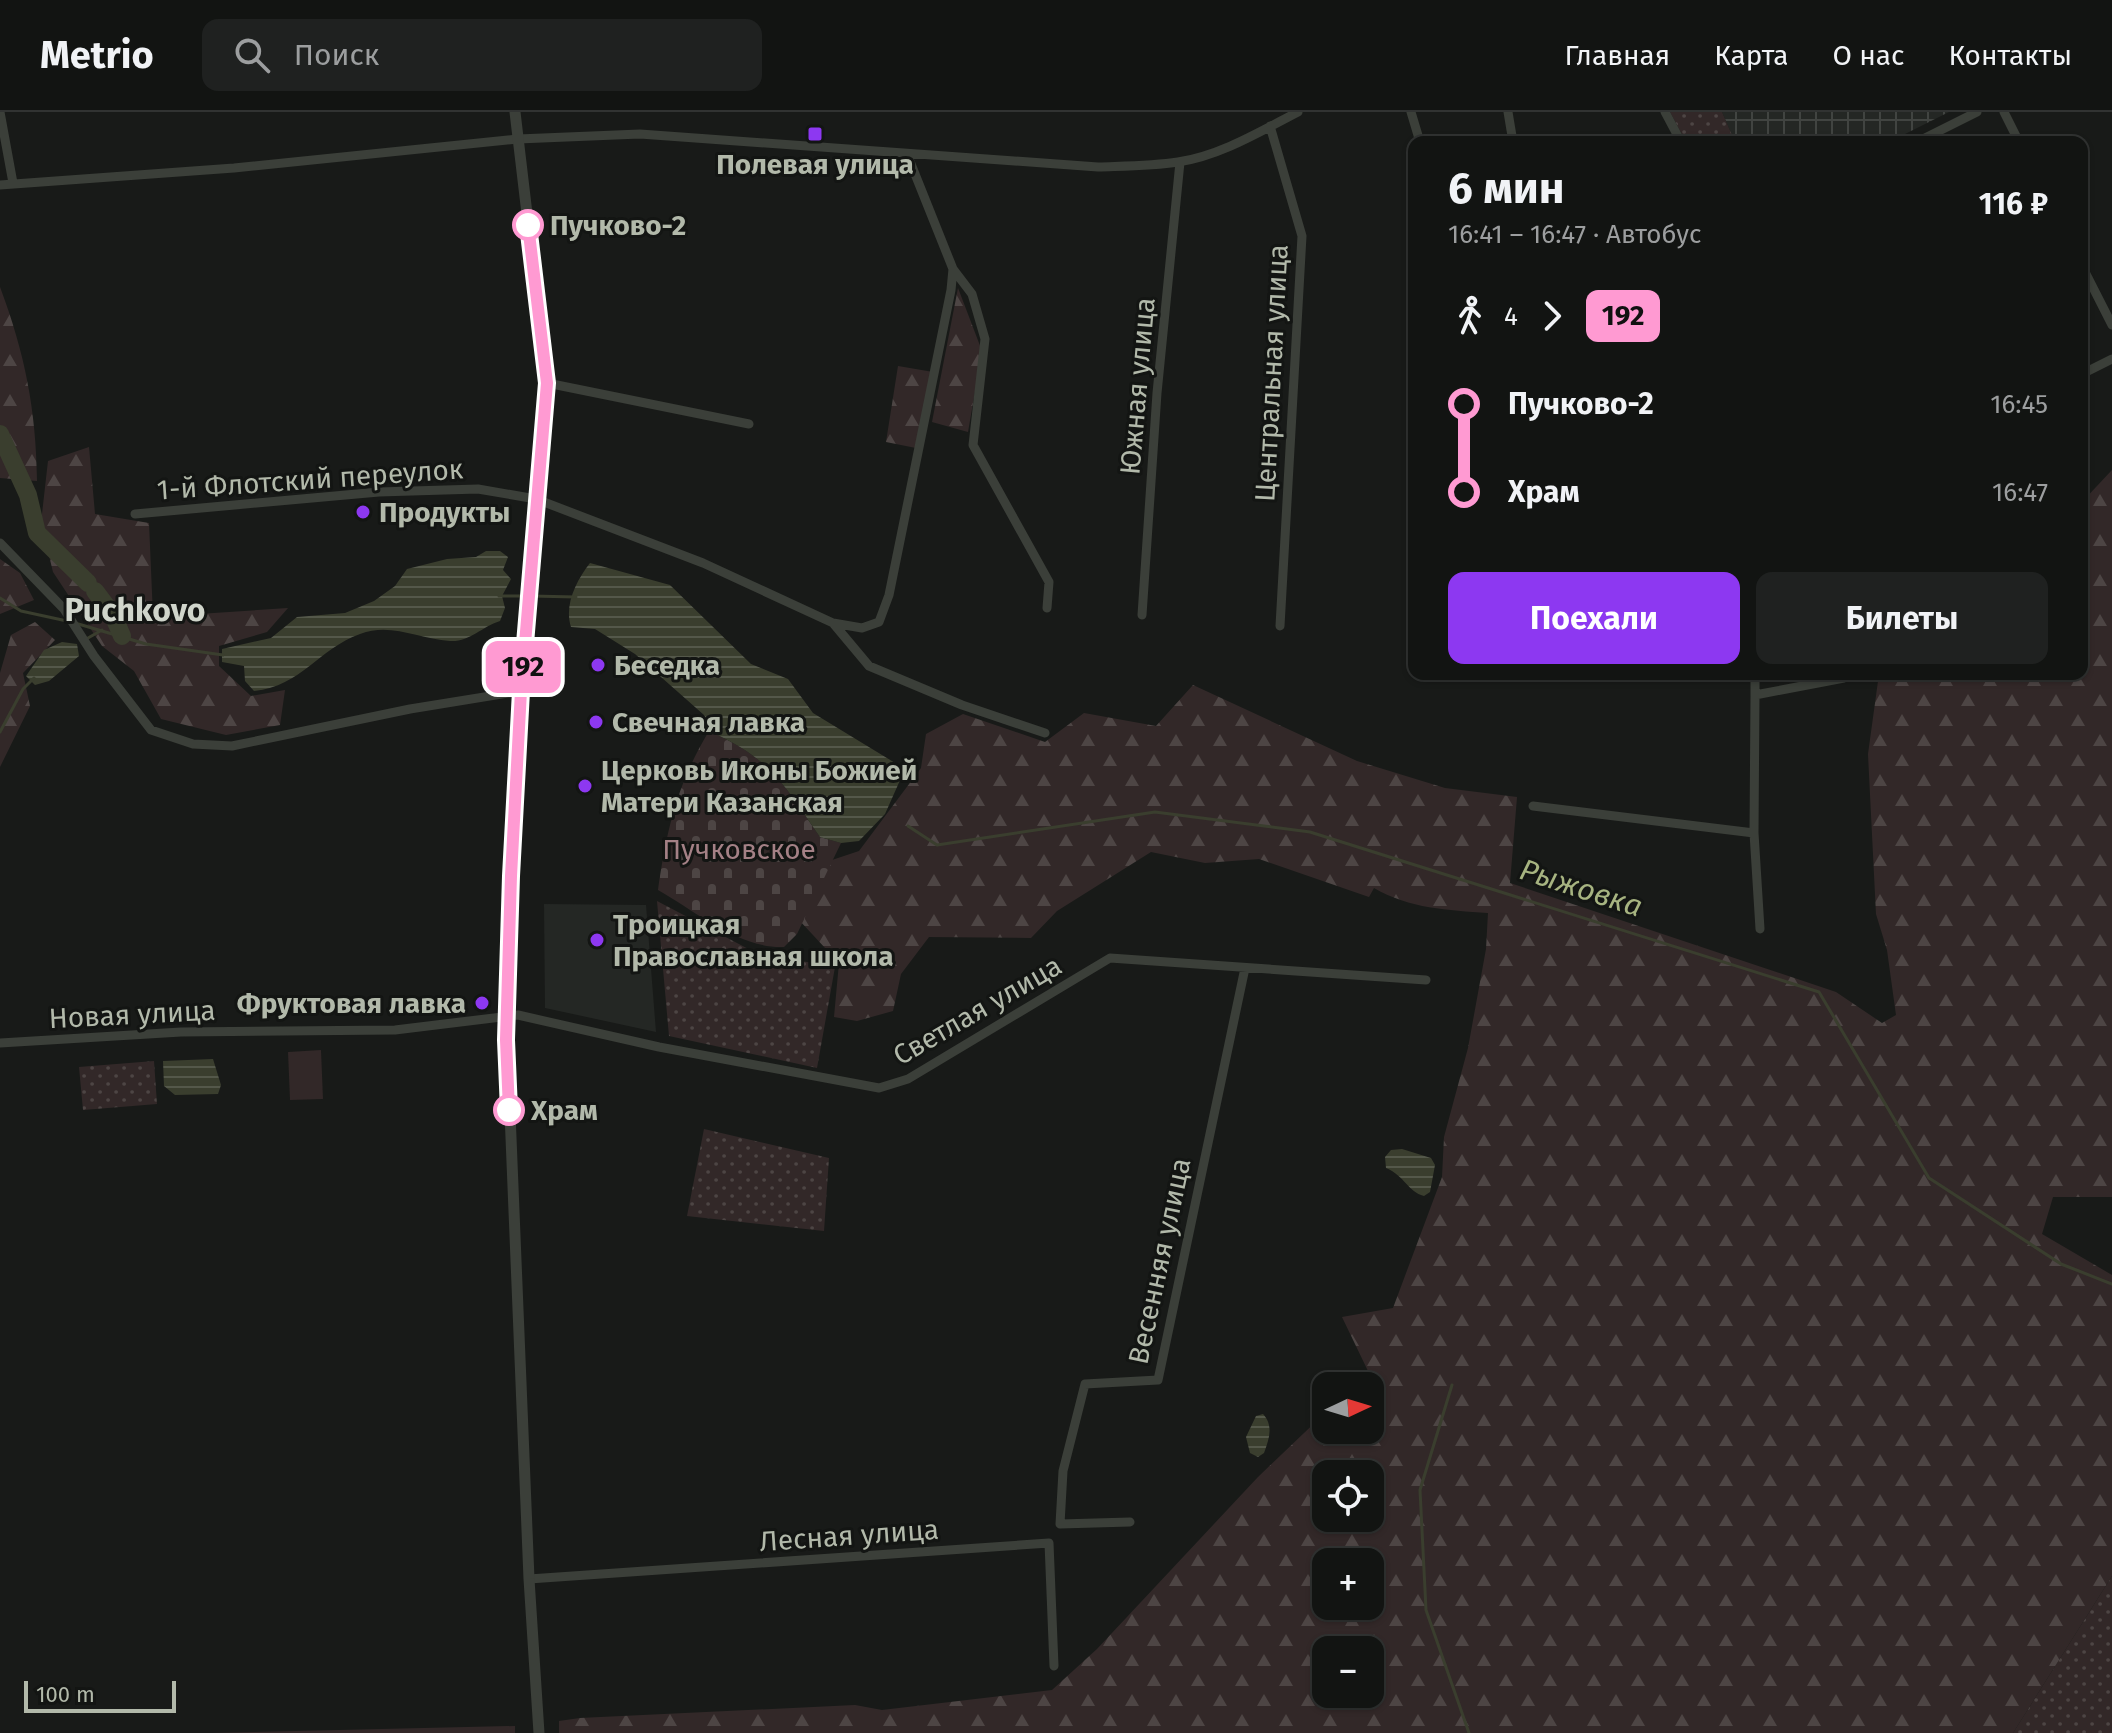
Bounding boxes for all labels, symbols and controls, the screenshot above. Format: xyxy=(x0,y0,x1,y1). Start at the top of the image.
search box xyxy=(202,19,762,91)
text: Metrio xyxy=(40,32,154,78)
icon: search xyxy=(230,33,274,77)
text: Поиск xyxy=(294,37,379,73)
text: Главная xyxy=(1564,39,1670,72)
text: Карта xyxy=(1714,39,1788,72)
text: О нас xyxy=(1832,39,1904,72)
text: Контакты xyxy=(1948,39,2072,72)
marker: Полевая улица xyxy=(806,125,824,143)
place label: Полевая улица xyxy=(716,148,914,181)
text: 6 мин xyxy=(1448,162,1565,215)
text: 116 ₽ xyxy=(1979,186,2048,222)
place label: Пучково-2 xyxy=(550,209,686,242)
marker: Пучково-2 xyxy=(513,210,543,240)
text: 16:41 – 16:47 · Автобус xyxy=(1448,219,1701,250)
street label: Центральная улица xyxy=(1248,243,1295,503)
icon: walk xyxy=(1448,294,1492,338)
icon: forward xyxy=(1530,294,1574,338)
street label: Южная улица xyxy=(1113,296,1162,476)
text: 192 xyxy=(1602,299,1644,332)
text: 4 xyxy=(1504,301,1518,332)
text: Пучково-2 xyxy=(1508,386,1654,422)
text: 16:45 xyxy=(1990,389,2048,420)
street label: 1-й Флотский переулок xyxy=(156,452,465,507)
text: Храм xyxy=(1508,474,1580,510)
text: 16:47 xyxy=(1992,477,2048,508)
place label: Продукты xyxy=(379,496,510,529)
marker: Продукты xyxy=(354,503,372,521)
button: Поехали xyxy=(1448,572,1740,664)
button: Билеты xyxy=(1756,572,2048,664)
district label: Puchkovo xyxy=(65,591,206,629)
line badge: 192 xyxy=(477,641,569,693)
place label: Беседка xyxy=(614,649,720,682)
text: 192 xyxy=(502,650,544,683)
marker: Беседка xyxy=(589,656,607,674)
place label: Свечная лавка xyxy=(612,706,805,739)
marker: Свечная лавка xyxy=(587,713,605,731)
place label: Церковь Иконы Божией Матери Казанская xyxy=(601,754,917,819)
marker: Церковь Иконы Божией Матери Казанская xyxy=(576,777,594,795)
park label: Пучковское xyxy=(662,833,816,866)
water label: Рыжовка xyxy=(1515,851,1647,925)
place label: Троицкая Православная школа xyxy=(613,908,894,973)
marker: Троицкая Православная школа xyxy=(588,931,606,949)
street label: Светлая улица xyxy=(887,949,1067,1072)
place label: Фруктовая лавка xyxy=(237,987,466,1020)
street label: Новая улица xyxy=(48,994,216,1035)
marker: Фруктовая лавка xyxy=(473,994,491,1012)
place label: Храм xyxy=(530,1094,598,1127)
marker: Храм xyxy=(494,1095,524,1125)
street label: Весенняя улица xyxy=(1122,1155,1197,1367)
north arrow xyxy=(1312,1372,1384,1444)
map controls xyxy=(1312,1372,1384,1708)
button: locate xyxy=(1312,1460,1384,1532)
street label: Лесная улица xyxy=(758,1513,940,1558)
button: + xyxy=(1312,1548,1384,1620)
button: − xyxy=(1312,1636,1384,1708)
scale bar xyxy=(24,1677,176,1713)
text: 100 m xyxy=(36,1681,95,1708)

